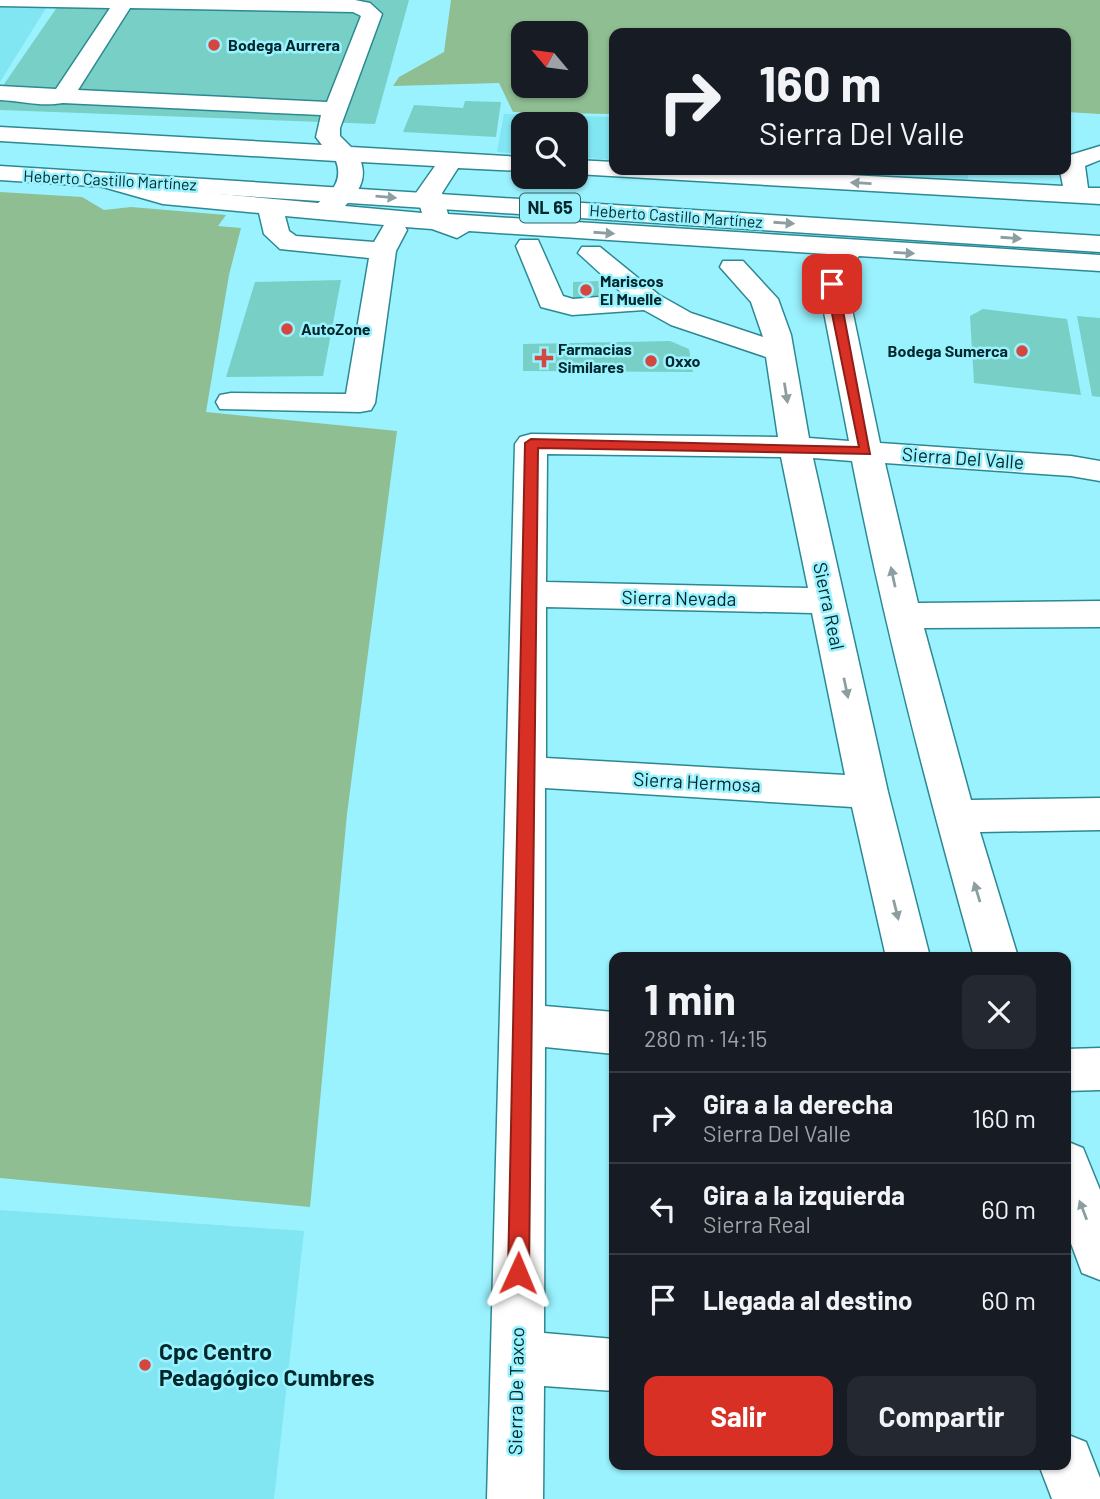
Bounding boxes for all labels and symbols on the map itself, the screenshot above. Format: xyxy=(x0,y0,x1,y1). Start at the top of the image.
north arrow xyxy=(511,21,588,98)
place label: Bodega Aurrera xyxy=(228,35,340,54)
marker: Bodega Aurrera xyxy=(206,37,222,53)
street label: Heberto Castillo Martínez xyxy=(23,165,197,194)
one-way arrow xyxy=(849,177,871,188)
one-way arrow xyxy=(375,192,397,203)
road number: NL 65 xyxy=(520,194,580,223)
street label: Heberto Castillo Martínez xyxy=(589,200,763,231)
one-way arrow xyxy=(773,218,795,229)
one-way arrow xyxy=(593,228,615,239)
one-way arrow xyxy=(1000,233,1022,244)
one-way arrow xyxy=(894,247,916,258)
pin xyxy=(802,254,862,314)
place label: Mariscos El Muelle xyxy=(600,271,664,308)
marker: Mariscos El Muelle xyxy=(578,282,594,298)
place label: AutoZone xyxy=(301,319,371,338)
marker: AutoZone xyxy=(279,321,295,337)
place label: Farmacias Similares xyxy=(558,339,632,376)
place label: Bodega Sumerca xyxy=(888,341,1008,360)
marker: Bodega Sumerca xyxy=(1014,343,1030,359)
marker: Farmacias Similares xyxy=(536,350,552,366)
place label: Oxxo xyxy=(665,351,701,370)
marker: Oxxo xyxy=(643,353,659,369)
one-way arrow xyxy=(781,382,792,404)
street label: Sierra Del Valle xyxy=(901,442,1025,473)
street label: Sierra Real xyxy=(809,560,850,652)
one-way arrow xyxy=(888,566,899,588)
street label: Sierra Nevada xyxy=(621,585,737,610)
one-way arrow xyxy=(840,677,851,699)
street label: Sierra Hermosa xyxy=(633,767,761,796)
one-way arrow xyxy=(971,881,981,902)
one-way arrow xyxy=(891,899,902,921)
one-way arrow xyxy=(1077,1199,1088,1220)
position arrow xyxy=(481,1236,555,1310)
street label: Sierra De Taxco xyxy=(503,1327,528,1455)
place label: Cpc Centro Pedagógico Cumbres xyxy=(159,1337,375,1391)
marker: Cpc Centro Pedagógico Cumbres xyxy=(137,1357,153,1373)

